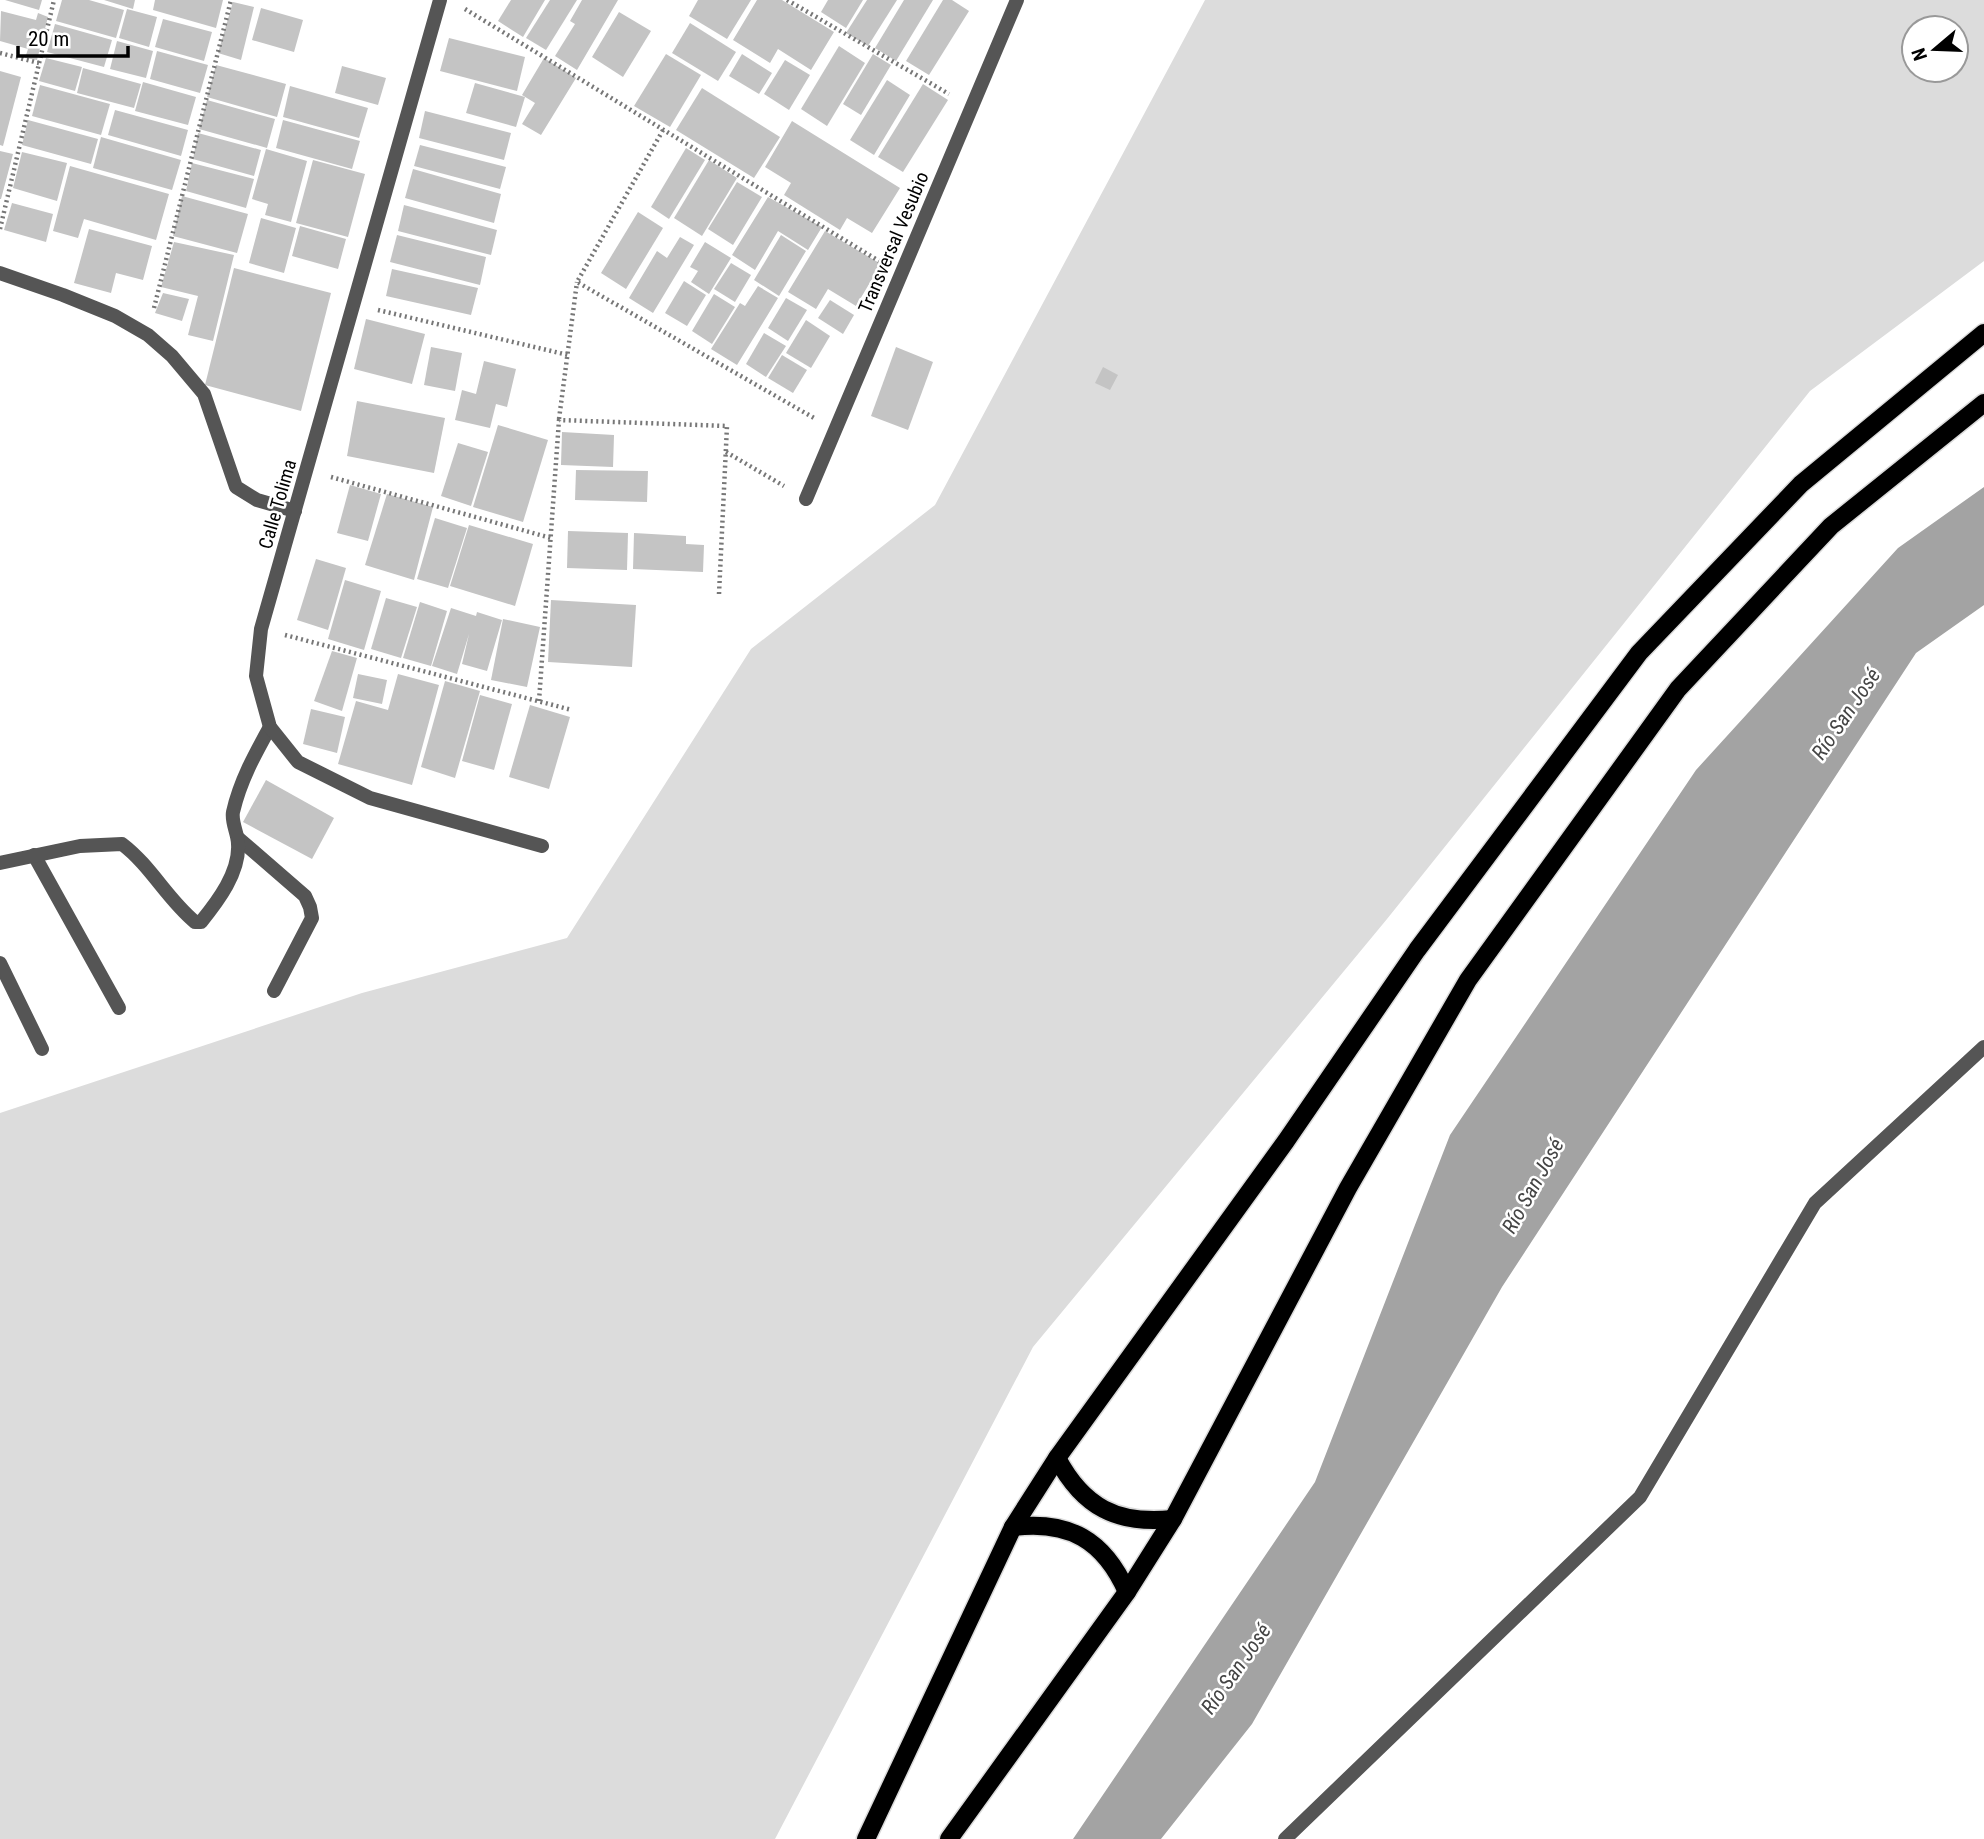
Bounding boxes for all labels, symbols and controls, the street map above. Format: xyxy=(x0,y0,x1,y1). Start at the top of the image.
scale bar xyxy=(18,14,128,58)
north arrow xyxy=(1900,14,1970,84)
text: 20 m xyxy=(28,27,69,51)
text: N xyxy=(1907,45,1932,64)
street label: Transversal Vesubio xyxy=(853,168,934,316)
street label: Calle Tolima xyxy=(254,457,301,552)
water label: Río San José xyxy=(1807,664,1885,764)
water label: Río San José xyxy=(1497,1134,1569,1238)
water label: Río San José xyxy=(1196,1619,1276,1719)

